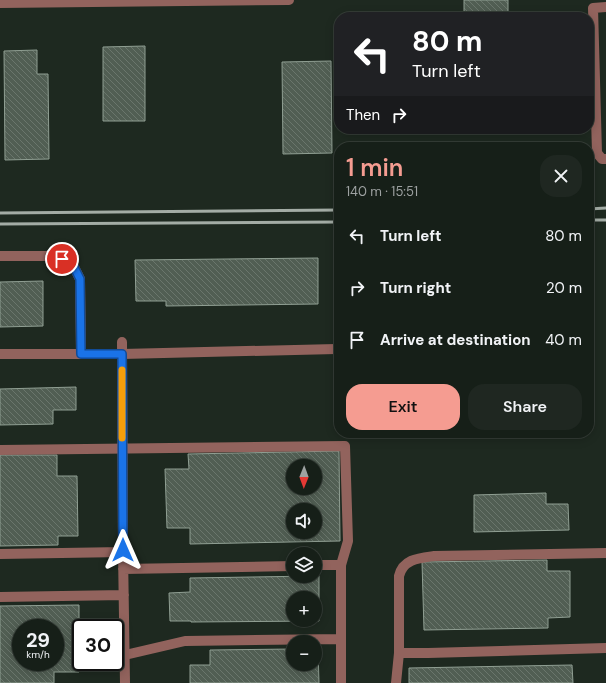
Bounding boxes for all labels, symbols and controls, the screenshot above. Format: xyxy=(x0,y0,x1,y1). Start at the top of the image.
text: 80 m xyxy=(412,23,482,60)
icon: left xyxy=(346,28,398,80)
text: Turn left xyxy=(412,59,481,83)
icon: right xyxy=(388,104,410,126)
text: Then xyxy=(346,105,380,125)
text: 1 min xyxy=(346,152,403,183)
button: close xyxy=(540,155,582,197)
text: 140 m · 15:51 xyxy=(346,183,418,200)
icon: left xyxy=(346,225,368,247)
text: Turn left xyxy=(380,226,441,246)
text: 80 m xyxy=(545,226,582,246)
pin xyxy=(45,242,79,276)
icon: arrive xyxy=(51,248,73,270)
icon: right xyxy=(346,277,368,299)
text: Turn right xyxy=(380,278,451,298)
text: 20 m xyxy=(546,278,582,298)
icon: arrive xyxy=(346,329,368,351)
text: Arrive at destination xyxy=(380,330,531,350)
text: 40 m xyxy=(545,330,582,350)
button: Exit xyxy=(346,384,460,430)
button: Share xyxy=(468,384,582,430)
north arrow xyxy=(286,459,322,495)
map controls xyxy=(286,459,322,671)
button: sound xyxy=(286,503,322,539)
position arrow xyxy=(102,529,144,571)
button: layers xyxy=(286,547,322,583)
button: + xyxy=(286,591,322,627)
speed limit sign: 30 xyxy=(72,619,124,671)
text: 29 xyxy=(26,627,50,653)
button: − xyxy=(286,635,322,671)
text: km/h xyxy=(26,648,50,661)

